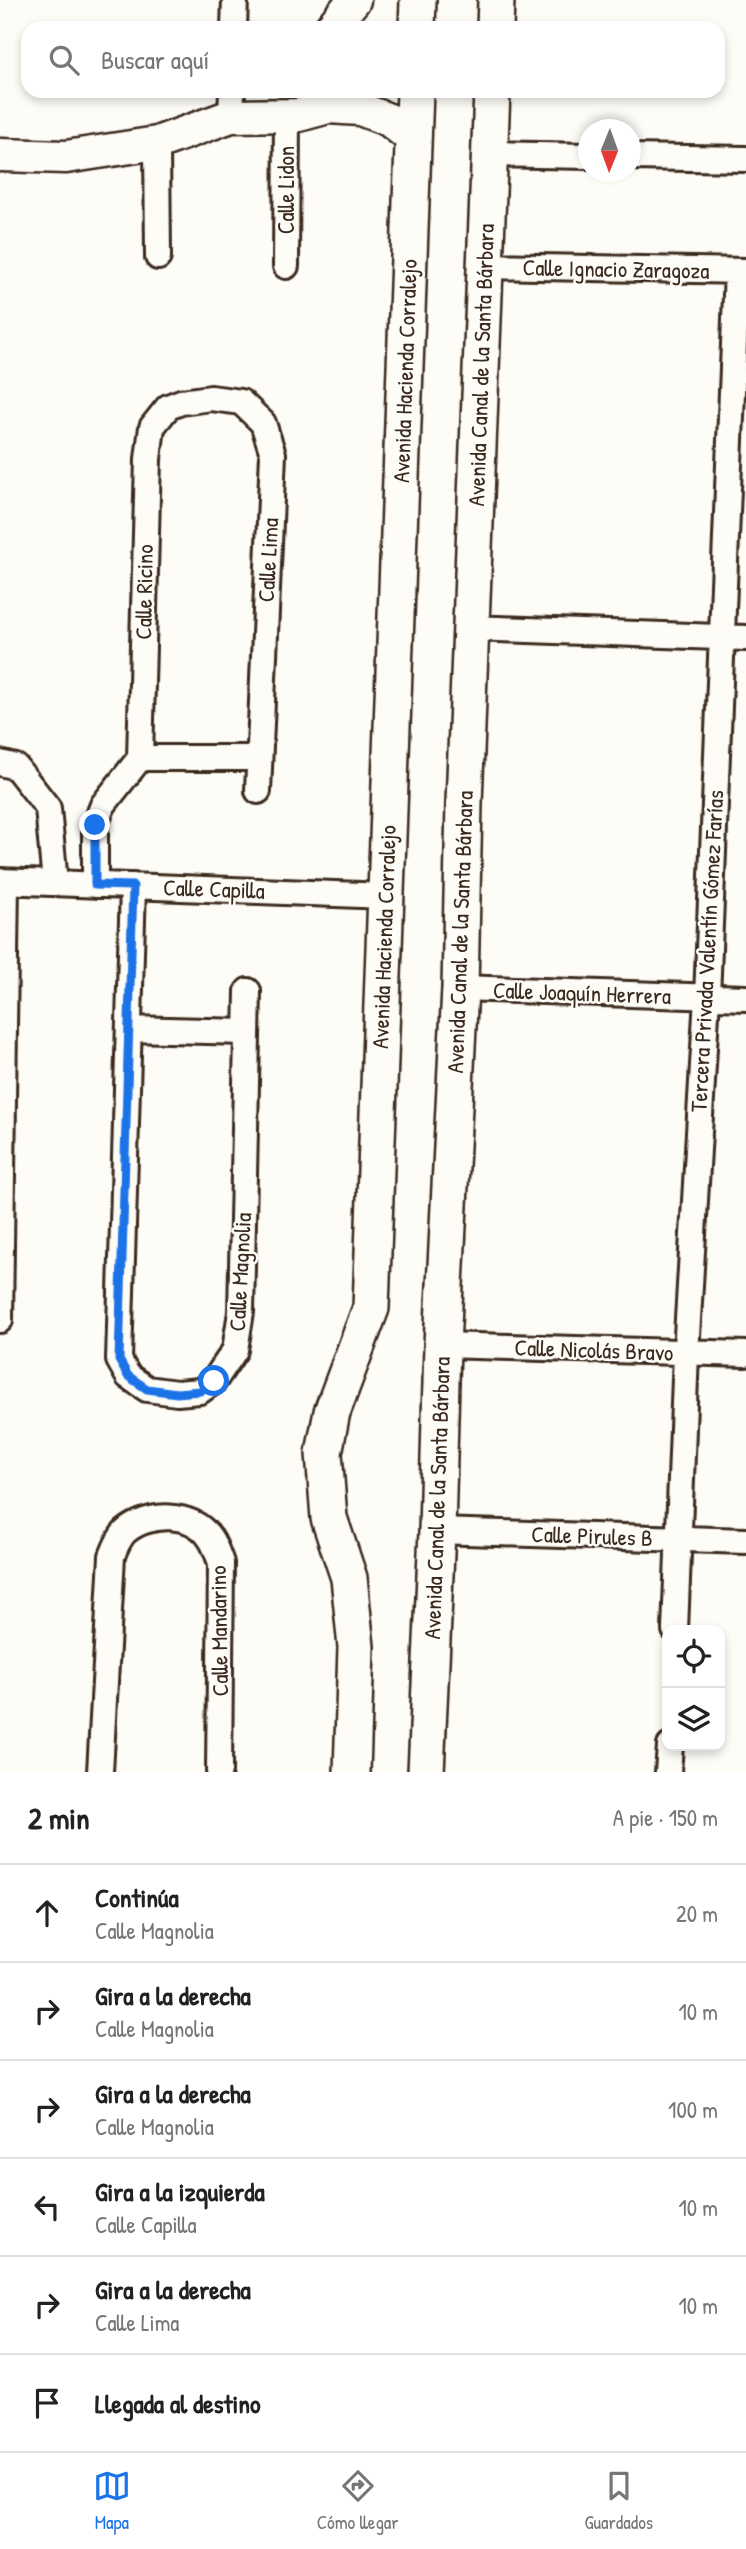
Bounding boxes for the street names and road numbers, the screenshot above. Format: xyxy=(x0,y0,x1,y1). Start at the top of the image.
street label: Calle Lidon xyxy=(270,146,301,234)
street label: Avenida Canal de la Santa Bárbara xyxy=(460,223,501,507)
street label: Calle Ignacio Zaragoza xyxy=(522,251,710,286)
street label: Avenida Hacienda Corralejo xyxy=(385,259,424,483)
street label: Calle Lima xyxy=(250,517,285,603)
street label: Calle Ricino xyxy=(127,544,160,640)
street label: Tercera Privada Valentín Gómez Farías xyxy=(683,789,730,1113)
street label: Avenida Canal de la Santa Bárbara xyxy=(439,790,480,1074)
street label: Avenida Hacienda Corralejo xyxy=(364,825,403,1049)
street label: Calle Capilla xyxy=(163,871,265,906)
street label: Calle Joaquín Herrera xyxy=(492,974,672,1011)
street label: Calle Magnolia xyxy=(221,1212,258,1332)
street label: Calle Nicolás Bravo xyxy=(514,1331,674,1368)
street label: Avenida Canal de la Santa Bárbara xyxy=(416,1356,457,1640)
street label: Calle Pirules B xyxy=(531,1518,653,1553)
street label: Calle Mandarino xyxy=(202,1565,235,1697)

